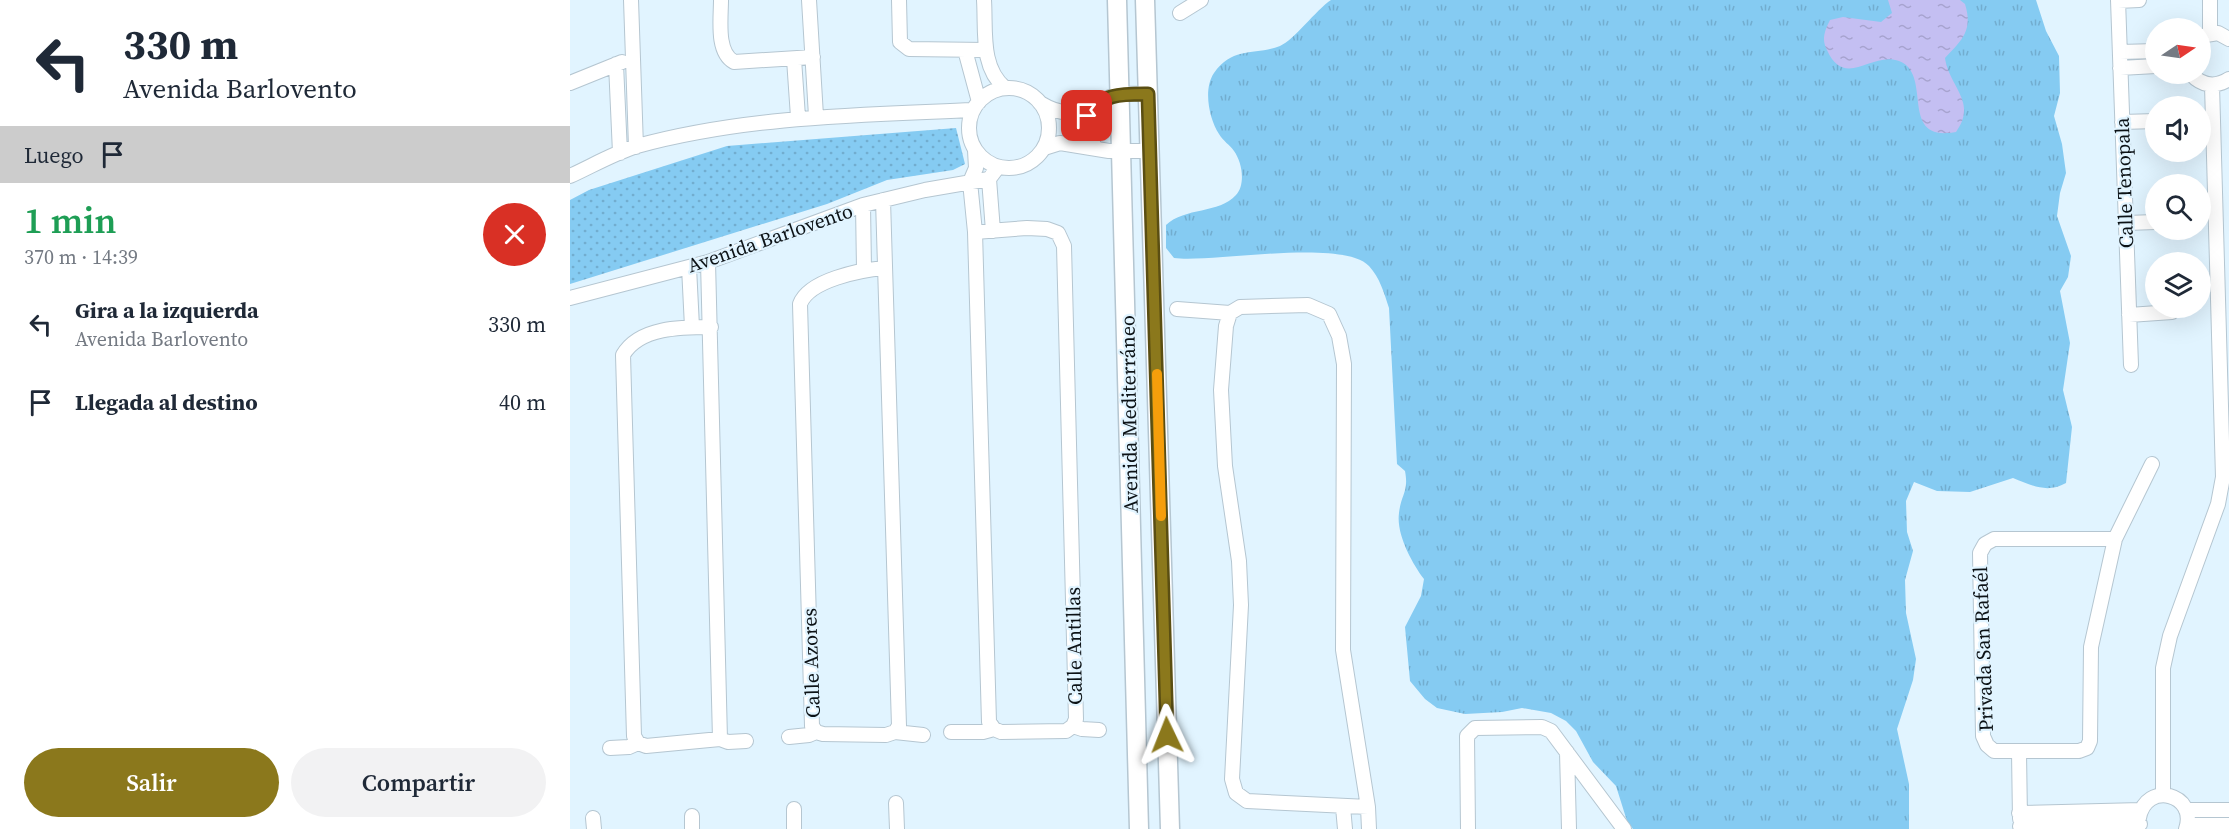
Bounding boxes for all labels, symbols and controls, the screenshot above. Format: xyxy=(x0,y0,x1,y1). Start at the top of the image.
text: 330 m xyxy=(123,15,238,73)
north arrow xyxy=(2145,18,2211,84)
map controls xyxy=(2145,18,2211,318)
icon: left xyxy=(24,24,102,102)
text: Avenida Barlovento xyxy=(123,70,357,107)
pin xyxy=(1061,90,1112,141)
button: sound xyxy=(2145,96,2211,162)
icon: arrive xyxy=(1070,99,1103,132)
street label: Calle Tenopala xyxy=(2108,116,2140,249)
icon: arrive xyxy=(96,138,129,171)
text: Luego xyxy=(24,140,84,170)
button: search xyxy=(2145,174,2211,240)
text: 1 min xyxy=(24,196,116,245)
street label: Avenida Barlovento xyxy=(684,197,856,279)
button: close xyxy=(483,203,546,266)
text: 370 m · 14:39 xyxy=(24,243,138,271)
button: layers xyxy=(2145,252,2211,318)
text: Gira a la izquierda xyxy=(75,295,259,325)
icon: left xyxy=(24,308,57,341)
text: 330 m xyxy=(488,309,546,339)
street label: Avenida Mediterráneo xyxy=(1113,315,1145,513)
text: Avenida Barlovento xyxy=(75,325,248,353)
icon: arrive xyxy=(24,386,57,419)
text: Llegada al destino xyxy=(75,387,258,417)
text: 40 m xyxy=(499,387,546,417)
street label: Privada San Rafaél xyxy=(1966,566,2000,732)
street label: Calle Antillas xyxy=(1059,587,1089,705)
street label: Calle Azores xyxy=(795,607,827,719)
position arrow xyxy=(1135,703,1199,767)
button: Salir xyxy=(24,748,279,817)
button: Compartir xyxy=(291,748,546,817)

